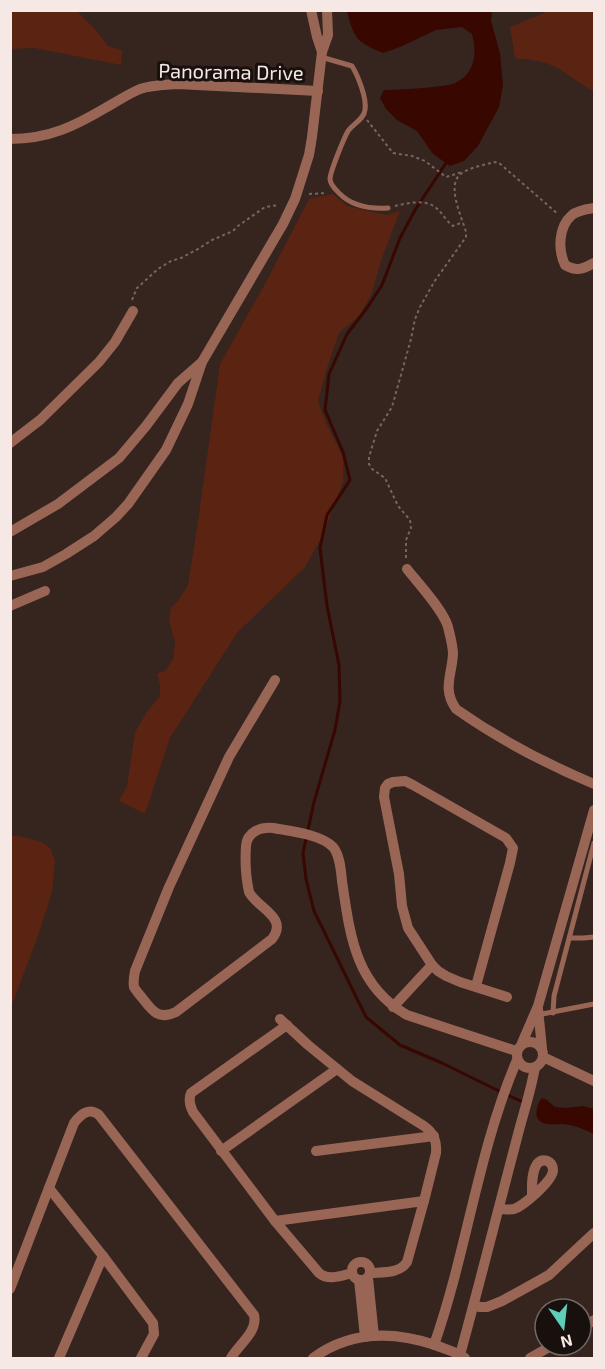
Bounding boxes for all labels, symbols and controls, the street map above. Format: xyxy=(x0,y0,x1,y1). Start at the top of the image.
street label: Panorama Drive xyxy=(158,58,304,84)
north arrow xyxy=(533,1297,593,1357)
text: N xyxy=(559,1331,575,1353)

